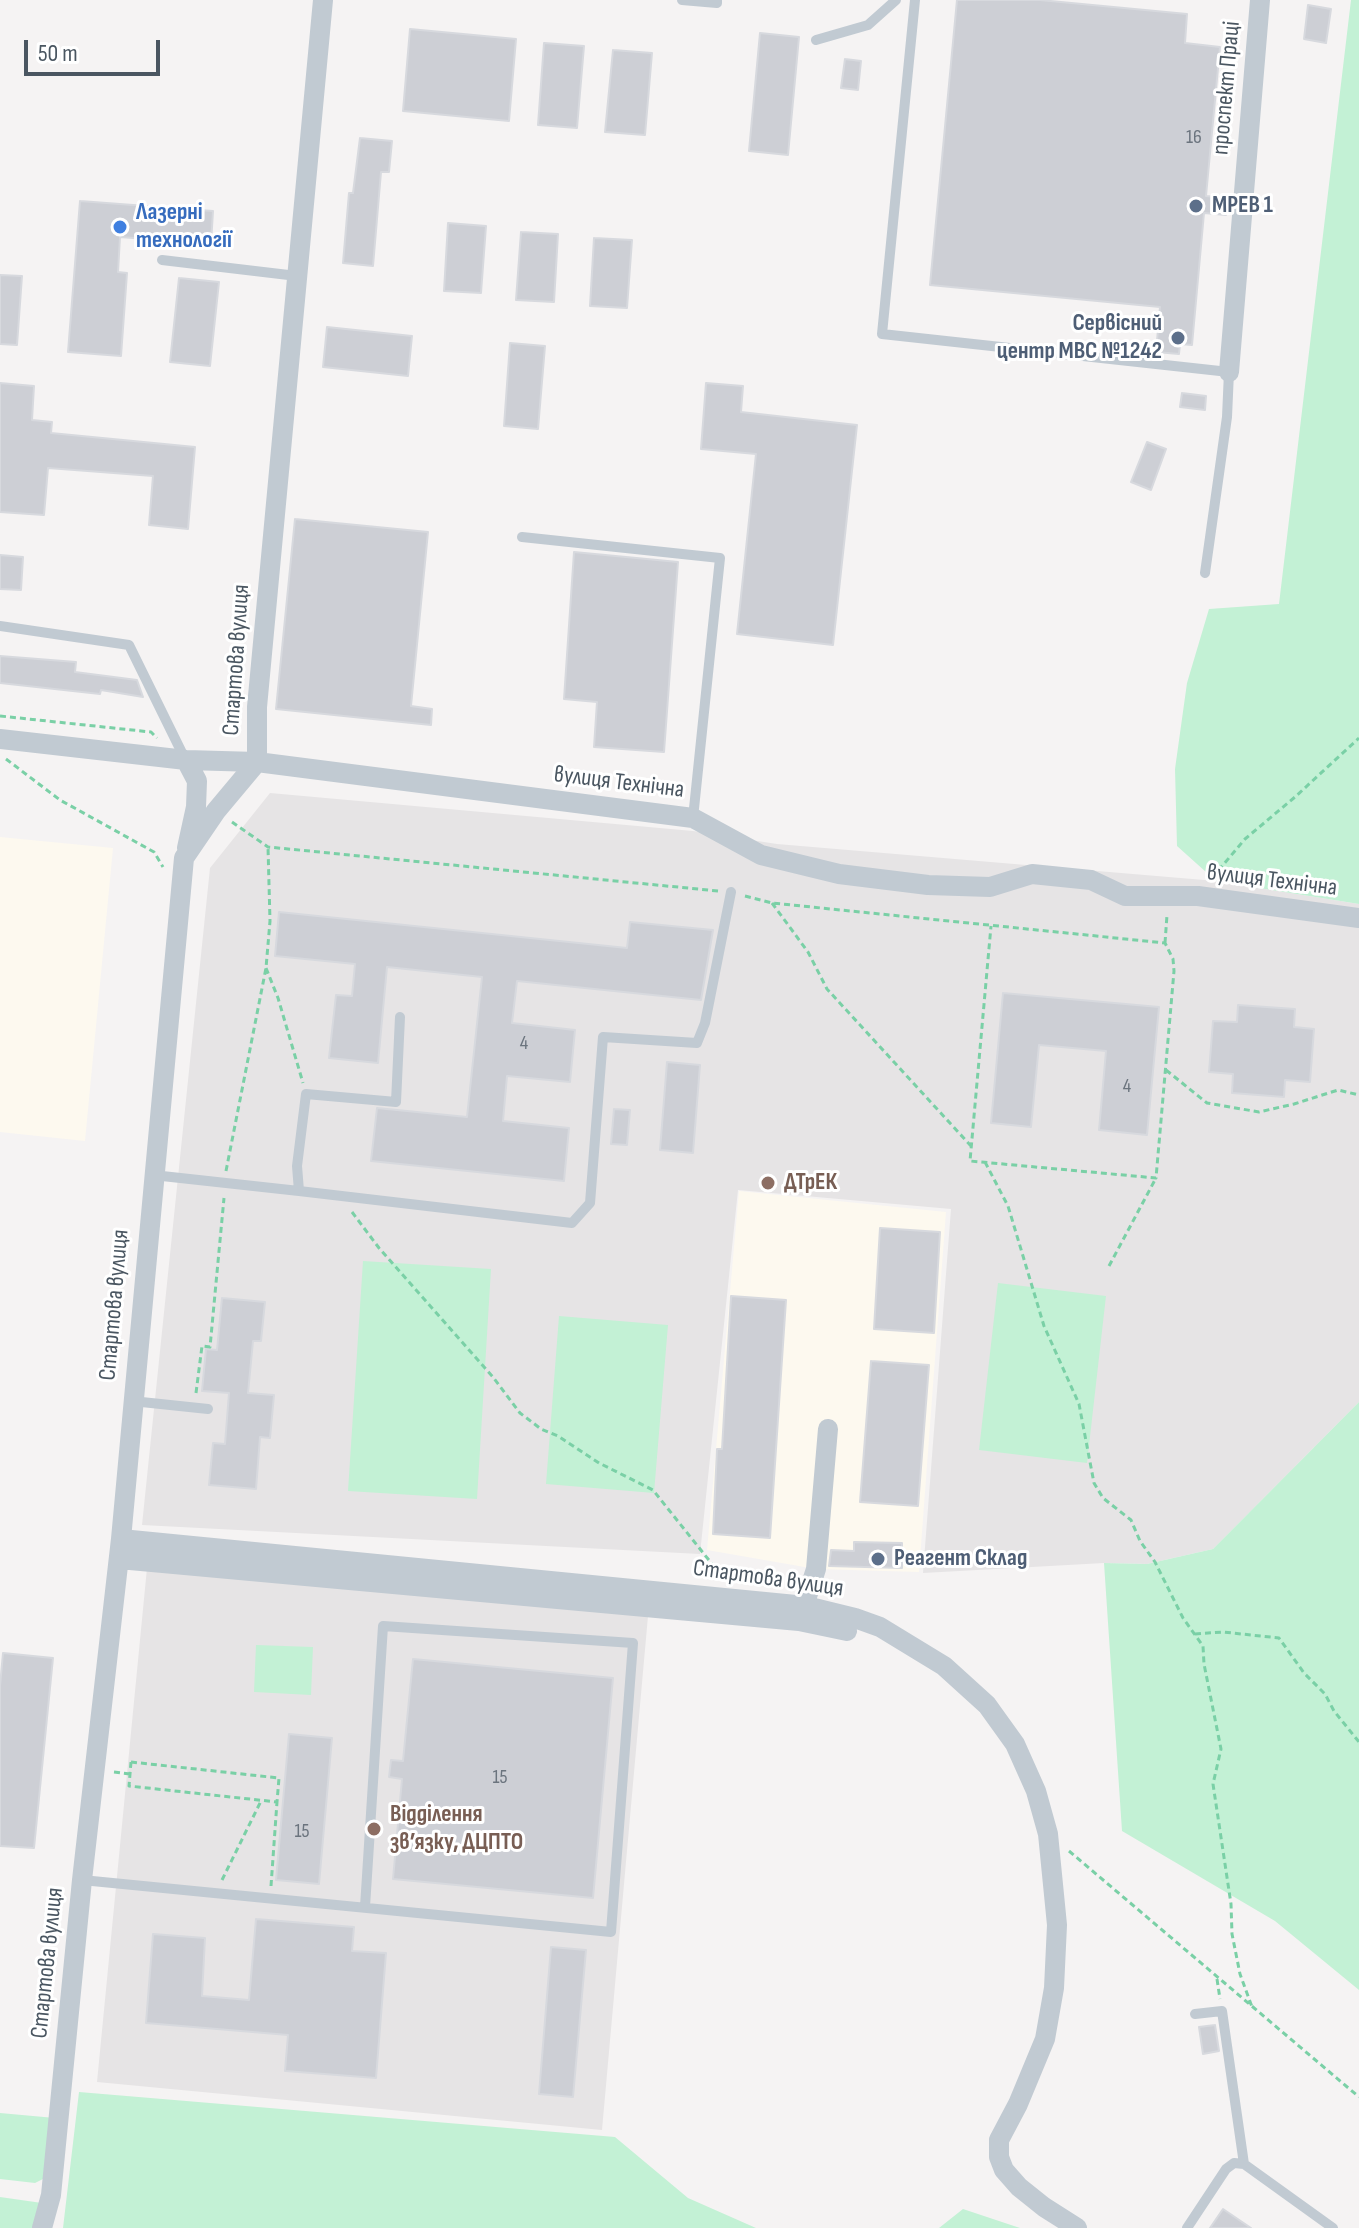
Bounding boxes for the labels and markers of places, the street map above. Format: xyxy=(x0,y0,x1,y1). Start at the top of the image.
place label: МРЕВ 1 xyxy=(1212,192,1273,220)
marker: МРЕВ 1 xyxy=(1187,197,1205,215)
place label: Лазерні технології xyxy=(136,199,232,255)
marker: Лазерні технології xyxy=(111,218,129,236)
place label: Сервісний центр МВС №1242 xyxy=(997,310,1162,366)
marker: Сервісний центр МВС №1242 xyxy=(1169,329,1187,347)
place label: ДТрЕК xyxy=(784,1169,837,1197)
marker: ДТрЕК xyxy=(759,1174,777,1192)
place label: Реагент Склад xyxy=(894,1545,1027,1573)
marker: Реагент Склад xyxy=(869,1550,887,1568)
place label: Відділення зв’язку, ДЦПТО xyxy=(390,1801,523,1857)
marker: Відділення зв’язку, ДЦПТО xyxy=(365,1820,383,1838)

